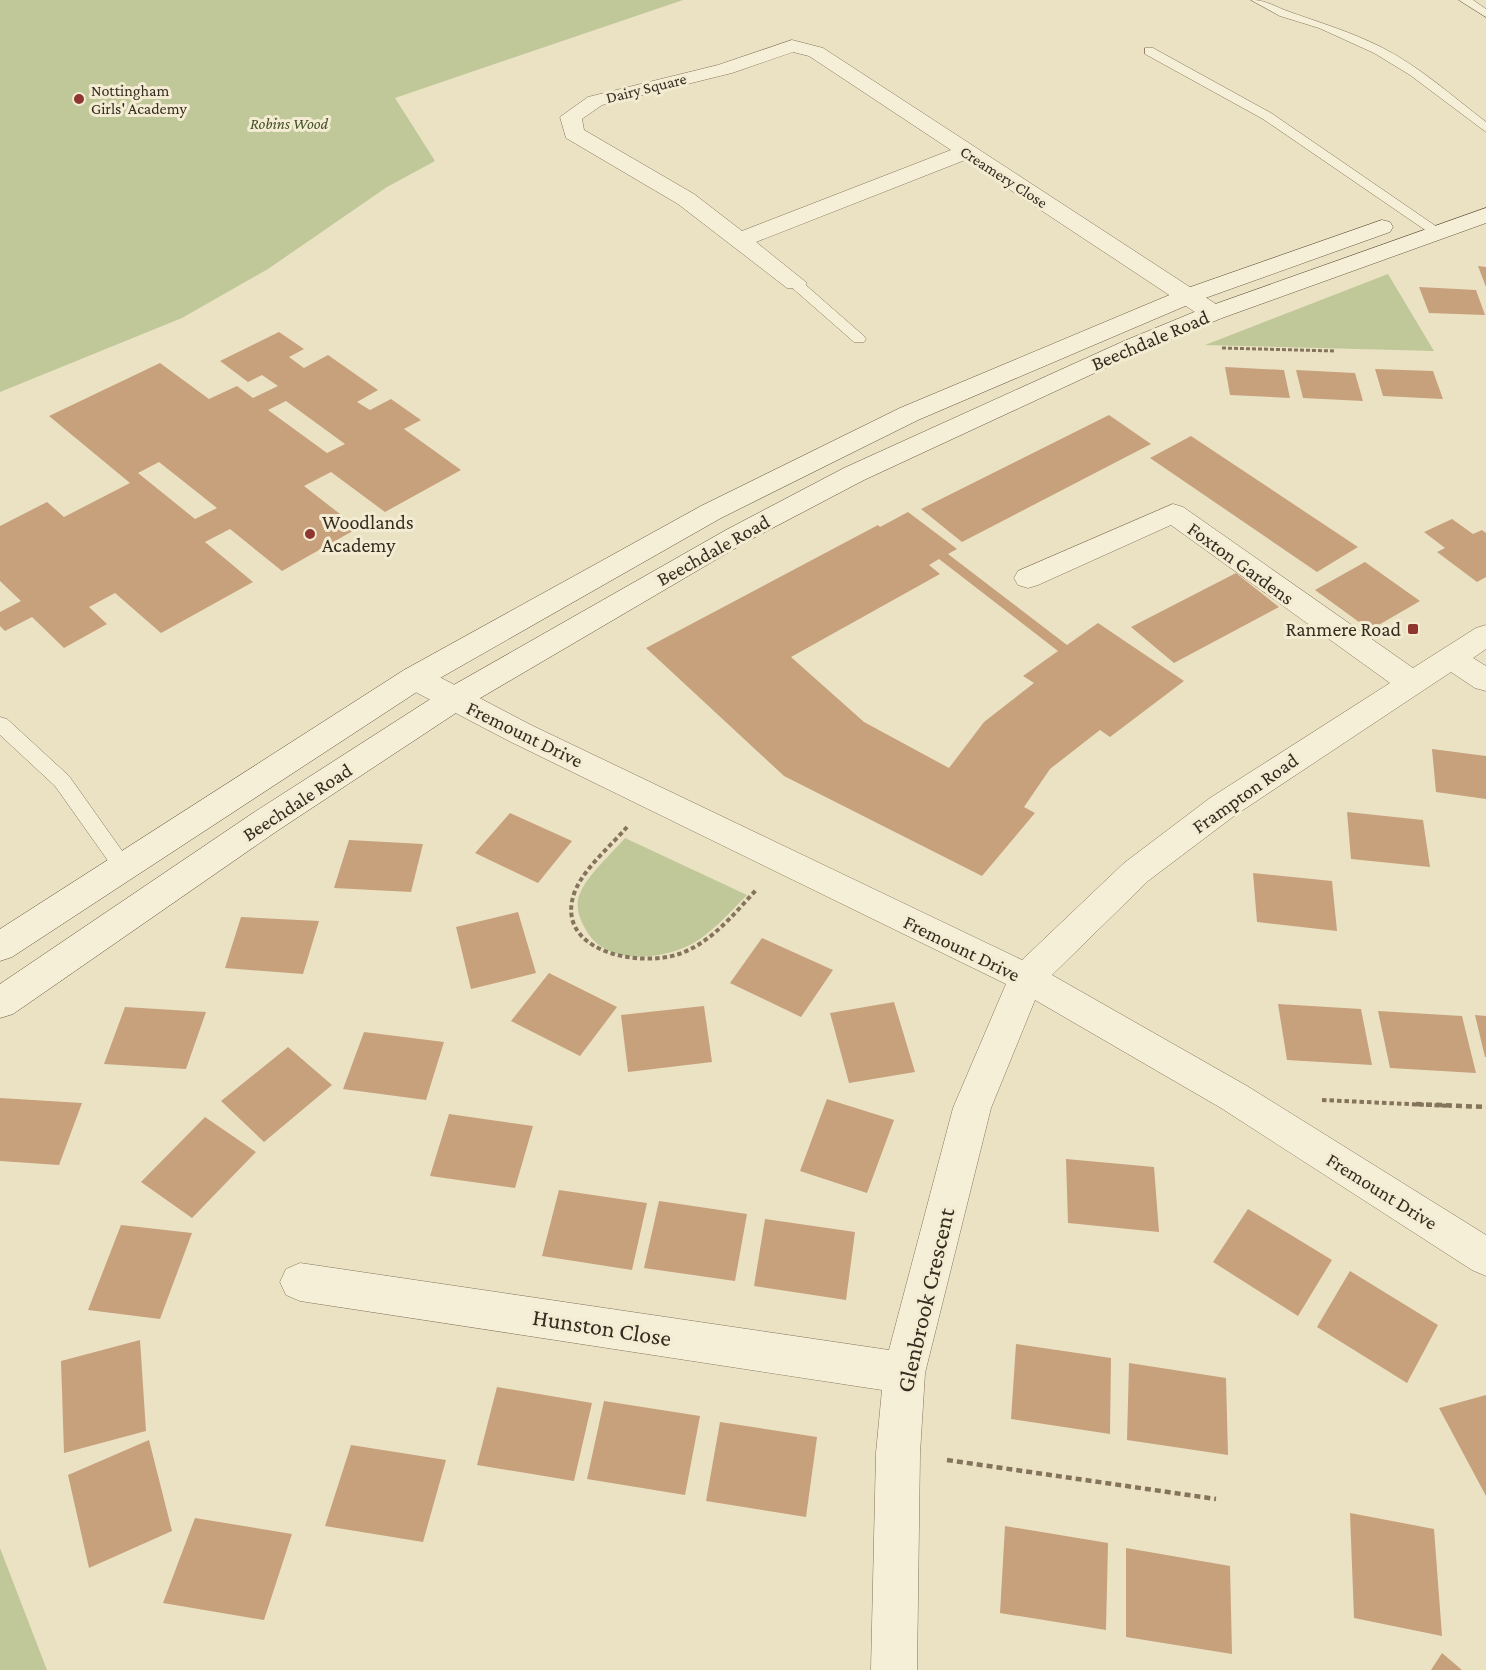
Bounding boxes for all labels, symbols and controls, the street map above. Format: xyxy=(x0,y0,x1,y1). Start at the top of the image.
street label: Dairy Square xyxy=(604,70,688,107)
place label: Nottingham Girls' Academy xyxy=(91,82,187,118)
marker: Nottingham Girls' Academy xyxy=(72,92,86,106)
park label: Robins Wood xyxy=(250,115,329,132)
street label: Creamery Close xyxy=(957,143,1051,212)
street label: Beechdale Road xyxy=(1088,305,1213,375)
street label: Beechdale Road xyxy=(653,510,774,590)
place label: Woodlands Academy xyxy=(322,511,414,557)
street label: Foxton Gardens xyxy=(1184,517,1298,609)
marker: Woodlands Academy xyxy=(303,527,317,541)
place label: Ranmere Road xyxy=(1285,618,1401,640)
marker: Ranmere Road xyxy=(1406,622,1420,636)
street label: Fremount Drive xyxy=(463,696,587,772)
street label: Frampton Road xyxy=(1188,748,1303,838)
street label: Beechdale Road xyxy=(238,758,356,845)
street label: Fremount Drive xyxy=(900,910,1024,986)
street label: Fremount Drive xyxy=(1323,1148,1442,1234)
street label: Glenbrook Crescent xyxy=(891,1204,960,1395)
street label: Hunston Close xyxy=(531,1303,673,1351)

